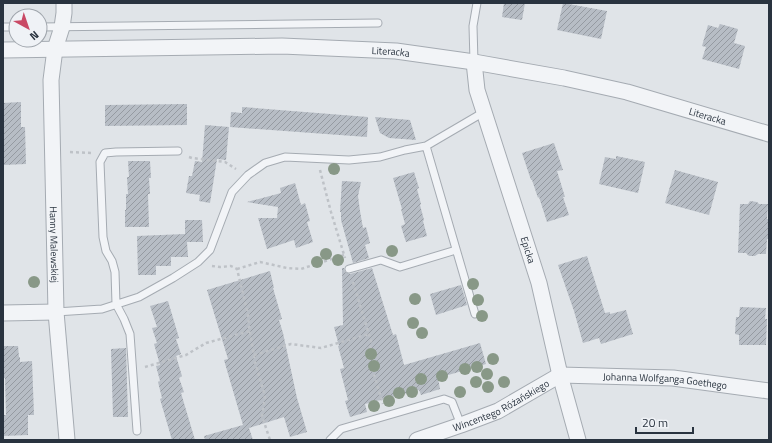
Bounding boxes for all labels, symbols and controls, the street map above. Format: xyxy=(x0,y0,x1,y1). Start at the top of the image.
north arrow xyxy=(8,8,48,48)
text: N xyxy=(26,27,42,44)
street label: Literacka xyxy=(371,43,411,61)
street label: Literacka xyxy=(687,104,728,129)
street label: Hanny Malewskiej xyxy=(46,206,62,283)
street label: Epicka xyxy=(517,235,539,265)
street label: Johanna Wolfganga Goethego xyxy=(603,369,728,393)
street label: Wincentego Różańskiego xyxy=(451,376,552,435)
scale bar xyxy=(636,409,693,435)
text: 20 m xyxy=(642,413,668,432)

